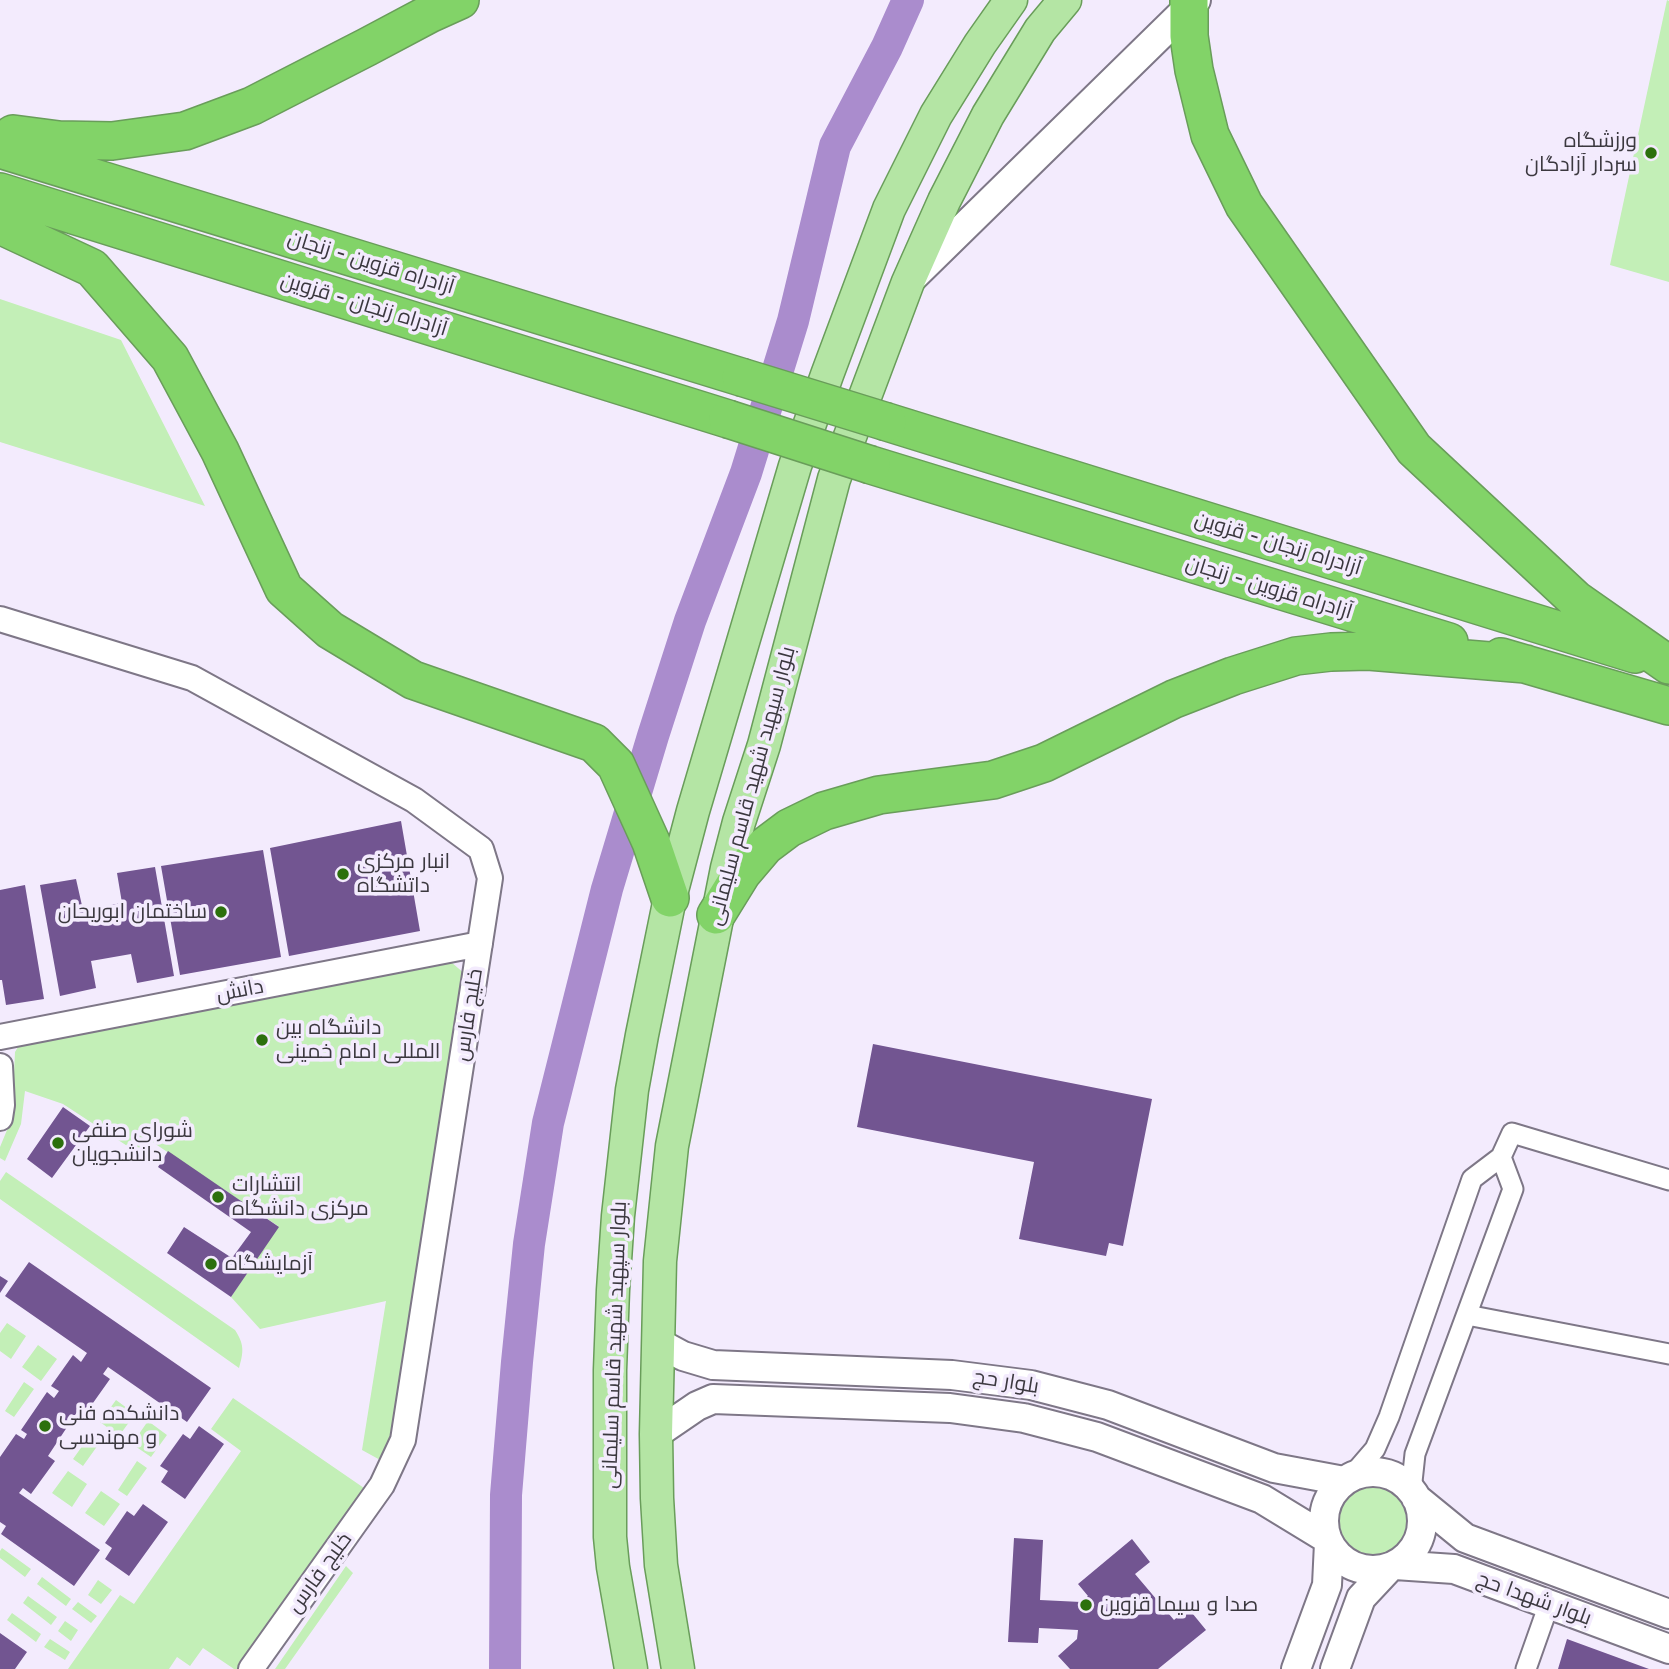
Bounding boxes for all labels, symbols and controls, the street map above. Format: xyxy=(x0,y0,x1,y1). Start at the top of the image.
place label: ورزشگاه سردار آزادگان xyxy=(1525,128,1637,178)
marker: ورزشگاه سردار آزادگان xyxy=(1643,145,1659,161)
street label: آزادراه قزوین - زنجان xyxy=(285,226,457,300)
street label: آزادراه زنجان - قزوین xyxy=(278,268,450,342)
street label: آزادراه زنجان - قزوین xyxy=(1192,507,1364,581)
street label: آزادراه قزوین - زنجان xyxy=(1183,551,1355,625)
street label: بلوار سپهبد شهید قاسم سلیمانی xyxy=(703,644,801,928)
place label: انبار مرکزی داتشگاه xyxy=(357,849,450,899)
marker: انبار مرکزی داتشگاه xyxy=(335,866,351,882)
place label: ساختمان ابوریحان xyxy=(58,899,207,925)
marker: ساختمان ابوریحان xyxy=(213,904,229,920)
street label: خلیج فارس xyxy=(449,967,489,1063)
street label: دانش xyxy=(214,974,266,1008)
place label: دانشگاه بین المللی امام خمینی xyxy=(276,1015,440,1065)
marker: دانشگاه بین المللی امام خمینی xyxy=(254,1032,270,1048)
place label: شورای صنفی دانشجویان xyxy=(72,1118,193,1168)
marker: شورای صنفی دانشجویان xyxy=(50,1135,66,1151)
place label: انتشارات مرکزی دانشگاه xyxy=(232,1172,369,1222)
marker: انتشارات مرکزی دانشگاه xyxy=(210,1189,226,1205)
street label: بلوار سپهبد شهید قاسم سلیمانی xyxy=(597,1201,633,1489)
place label: آزمایشگاه xyxy=(225,1251,313,1277)
marker: آزمایشگاه xyxy=(203,1256,219,1272)
street label: بلوار حج xyxy=(971,1364,1041,1400)
place label: دانشکده فنی و مهندسی xyxy=(59,1401,179,1451)
marker: دانشکده فنی و مهندسی xyxy=(37,1418,53,1434)
street label: خلیج فارس xyxy=(282,1528,358,1618)
street label: بلوار شهدا حج xyxy=(1473,1567,1595,1631)
place label: صدا و سیما قزوین xyxy=(1100,1592,1258,1618)
marker: صدا و سیما قزوین xyxy=(1078,1597,1094,1613)

